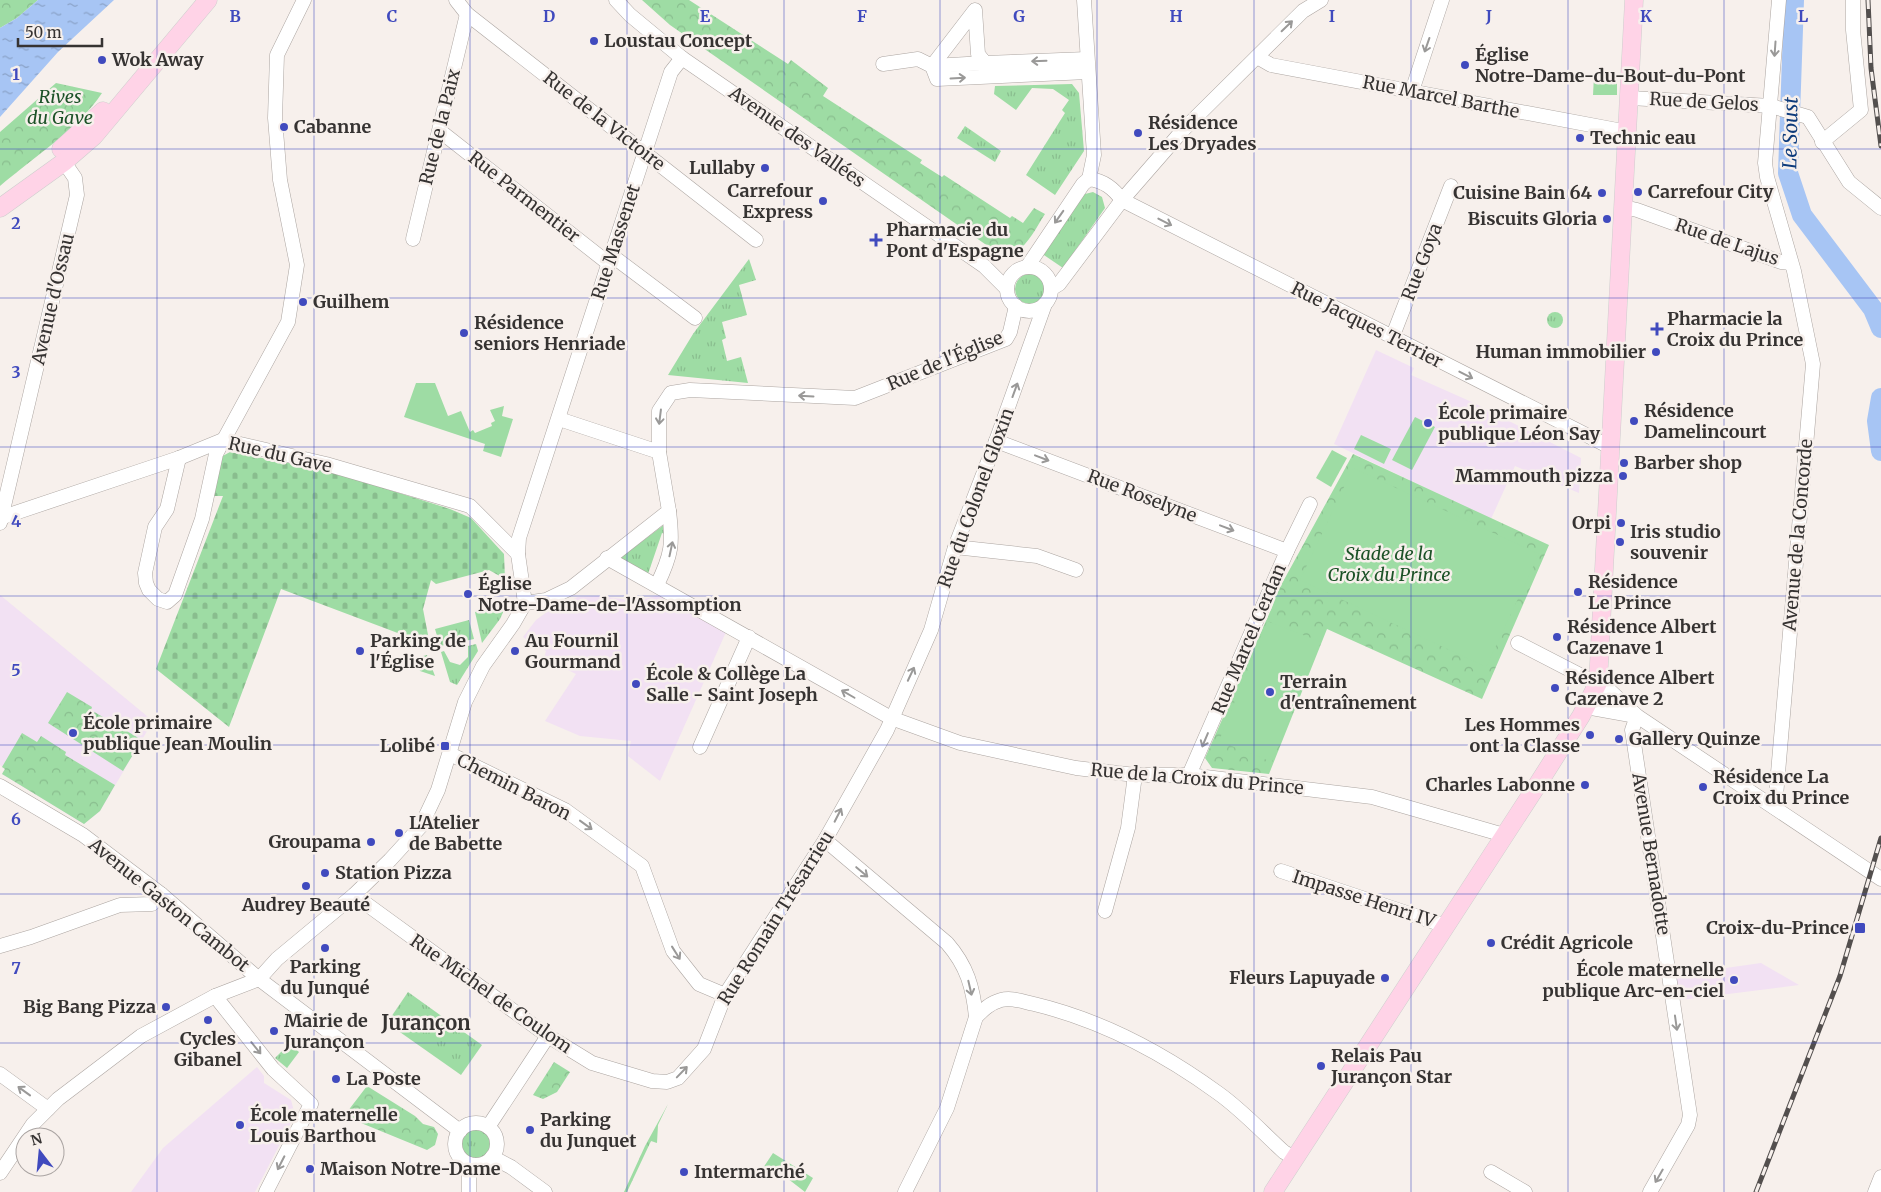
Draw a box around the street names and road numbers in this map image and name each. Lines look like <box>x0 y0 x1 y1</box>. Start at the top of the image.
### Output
street label: Rue de la Paix <box>414 66 465 187</box>
street label: Rue de la Victoire <box>539 66 670 175</box>
street label: Rue Marcel Barthe <box>1361 70 1521 123</box>
street label: Avenue des Vallées <box>724 80 870 192</box>
street label: Rue de Gelos <box>1649 87 1759 116</box>
street label: Rue Parmentier <box>464 146 585 247</box>
street label: Rue Massenet <box>586 181 645 303</box>
street label: Rue de Lajus <box>1672 213 1782 270</box>
street label: Rue Goya <box>1396 220 1447 304</box>
street label: Avenue d'Ossau <box>26 231 79 368</box>
street label: Rue Jacques Terrier <box>1287 276 1447 373</box>
street label: Rue de l'Église <box>883 326 1006 395</box>
street label: Rue du Colonel Gloxin <box>932 405 1019 591</box>
street label: Rue du Gave <box>226 431 334 478</box>
street label: Avenue de la Concorde <box>1778 438 1817 633</box>
street label: Rue Roselyne <box>1084 464 1200 527</box>
street label: Rue Marcel Cerdan <box>1206 560 1291 718</box>
street label: Chemin Baron <box>453 748 575 825</box>
street label: Rue de la Croix du Prince <box>1090 758 1305 799</box>
street label: Avenue Bernadotte <box>1627 770 1676 937</box>
street label: Rue Romain Trésarrieu <box>713 826 839 1009</box>
street label: Avenue Gaston Cambot <box>83 832 254 977</box>
street label: Impasse Henri IV <box>1290 865 1440 933</box>
street label: Rue Michel de Coulom <box>406 929 577 1058</box>

